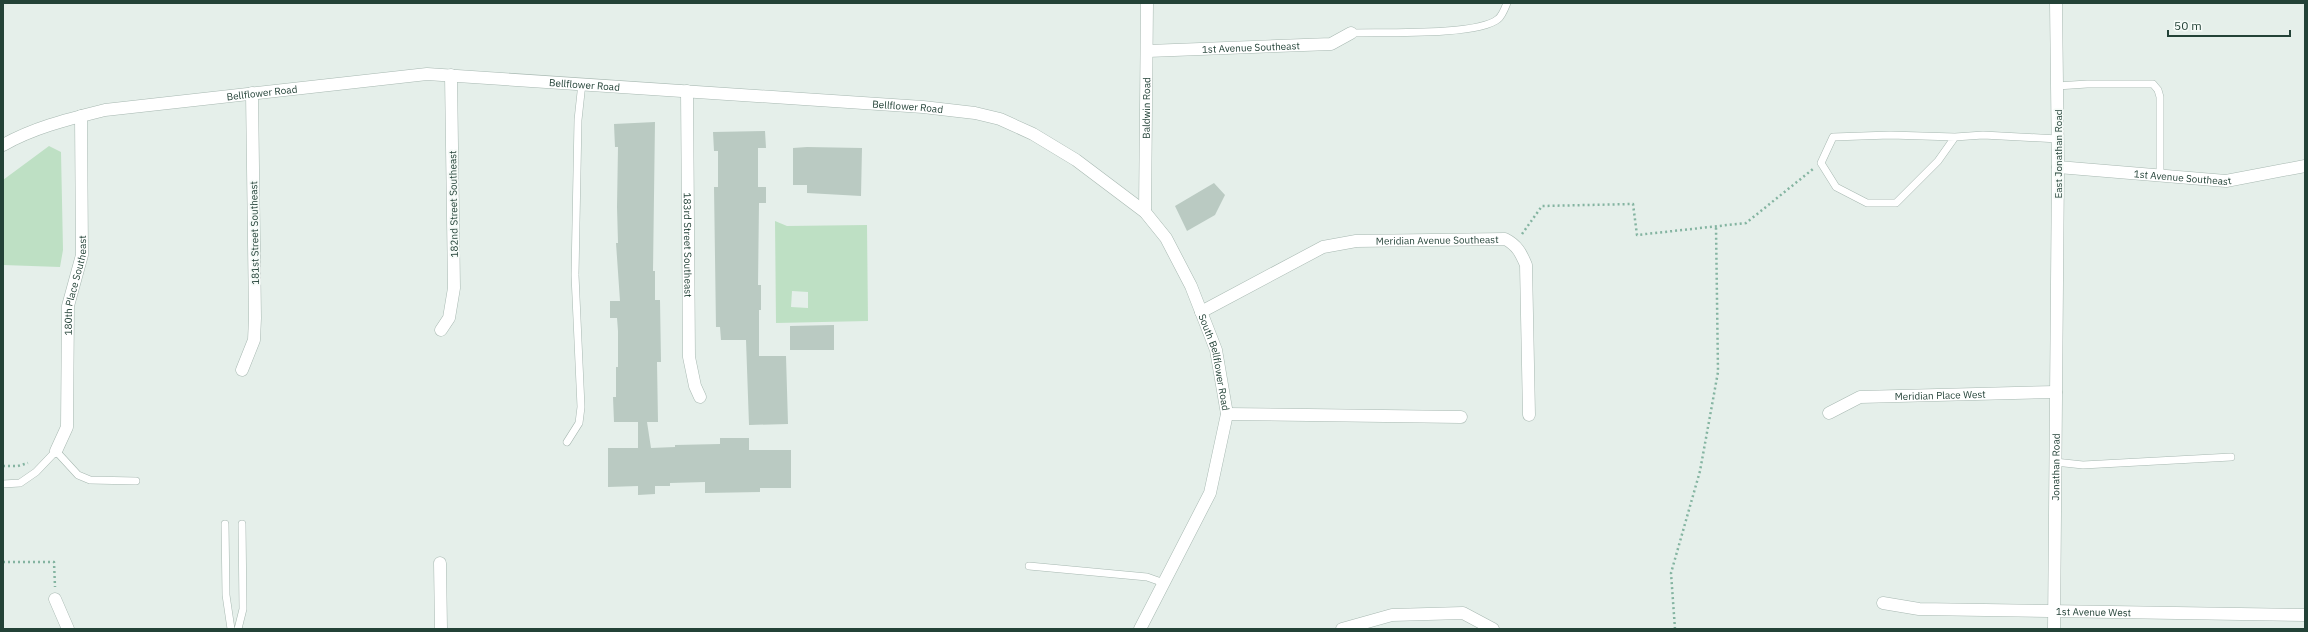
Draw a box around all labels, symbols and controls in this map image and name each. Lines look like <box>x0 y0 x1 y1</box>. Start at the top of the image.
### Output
scale bar <box>2168 12 2290 38</box>
text: 50 m <box>2174 18 2202 33</box>
street label: 1st Avenue Southeast <box>1202 39 1301 56</box>
street label: Bellflower Road <box>548 76 620 94</box>
street label: Baldwin Road <box>1140 77 1153 139</box>
street label: Bellflower Road <box>226 83 298 103</box>
street label: Bellflower Road <box>872 98 944 116</box>
street label: East Jonathan Road <box>2052 109 2065 199</box>
street label: 182nd Street Southeast <box>446 150 461 258</box>
street label: 1st Avenue Southeast <box>2133 167 2233 188</box>
street label: 181st Street Southeast <box>247 180 262 285</box>
street label: 183rd Street Southeast <box>681 192 695 298</box>
street label: Meridian Avenue Southeast <box>1376 233 1499 248</box>
street label: 180th Place Southeast <box>62 235 89 335</box>
street label: South Bellflower Road <box>1195 312 1232 412</box>
street label: Meridian Place West <box>1894 388 1986 403</box>
street label: Jonathan Road <box>2049 433 2063 501</box>
street label: 1st Avenue West <box>2056 605 2132 619</box>

